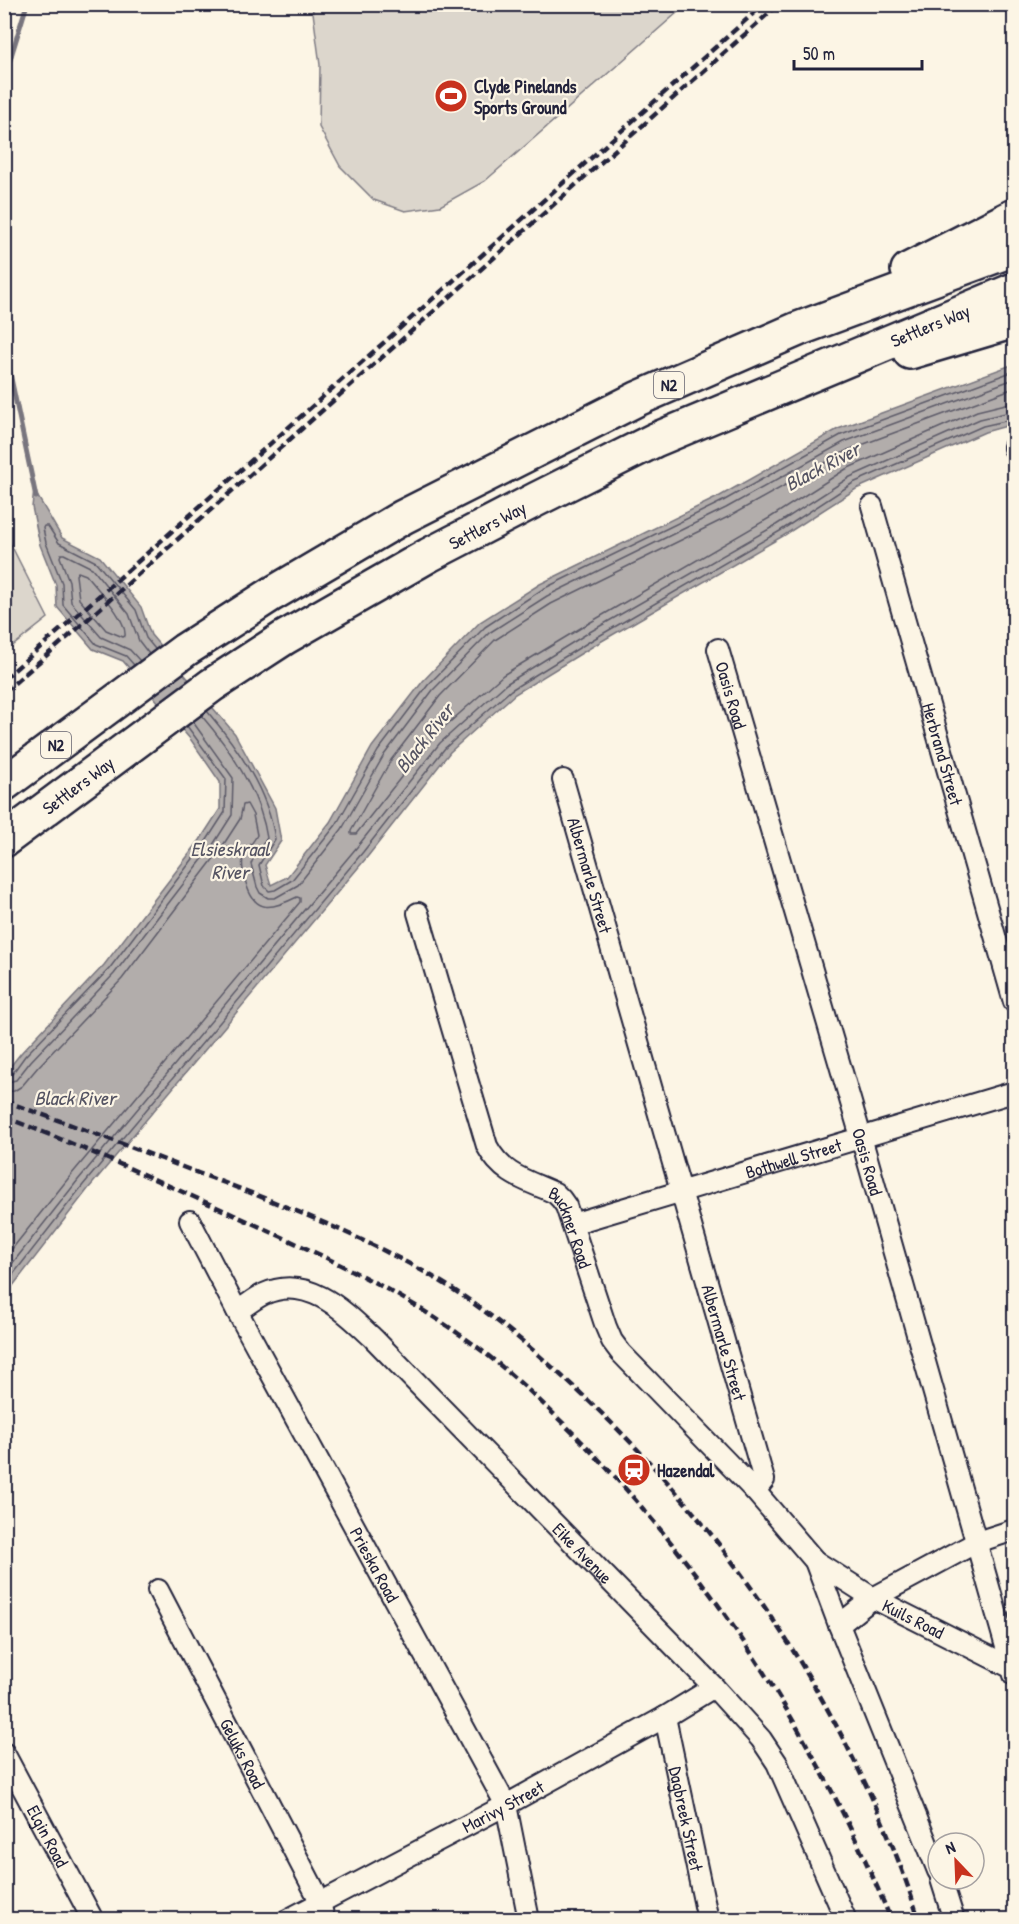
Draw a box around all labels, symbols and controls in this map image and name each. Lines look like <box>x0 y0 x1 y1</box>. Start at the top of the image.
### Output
scale bar <box>794 33 922 71</box>
text: 50 m <box>803 41 835 66</box>
place label: Clyde Pinelands Sports Ground <box>474 74 577 121</box>
sports icon: Clyde Pinelands Sports Ground <box>433 78 469 114</box>
street label: Settlers Way <box>887 297 974 353</box>
road number: N2 <box>654 372 684 398</box>
water label: Black River <box>780 434 866 497</box>
street label: Settlers Way <box>444 494 530 555</box>
street label: Oasis Road <box>710 659 753 732</box>
water label: Black River <box>388 696 461 778</box>
street label: Herbrand Street <box>917 700 970 809</box>
road number: N2 <box>41 732 71 758</box>
street label: Settlers Way <box>37 750 119 820</box>
street label: Albermarle Street <box>562 814 619 937</box>
water label: Elsieskraal River <box>191 835 271 885</box>
water label: Black River <box>34 1084 118 1111</box>
street label: Oasis Road <box>847 1125 889 1198</box>
street label: Bothwell Street <box>742 1131 845 1184</box>
street label: Buckner Road <box>545 1179 598 1271</box>
street label: Albermarle Street <box>696 1281 753 1404</box>
station icon: Hazendal <box>616 1452 652 1488</box>
place label: Hazendal <box>657 1458 716 1483</box>
street label: Eike Avenue <box>547 1517 619 1589</box>
street label: Prieska Road <box>344 1522 406 1606</box>
street label: Kuils Road <box>878 1592 949 1644</box>
street label: Geluks Road <box>214 1714 272 1793</box>
street label: Dagbreek Street <box>663 1764 710 1874</box>
street label: Marivy Street <box>458 1774 549 1838</box>
street label: Elgin Road <box>22 1801 75 1871</box>
north arrow <box>926 1831 986 1891</box>
text: N <box>942 1835 959 1859</box>

